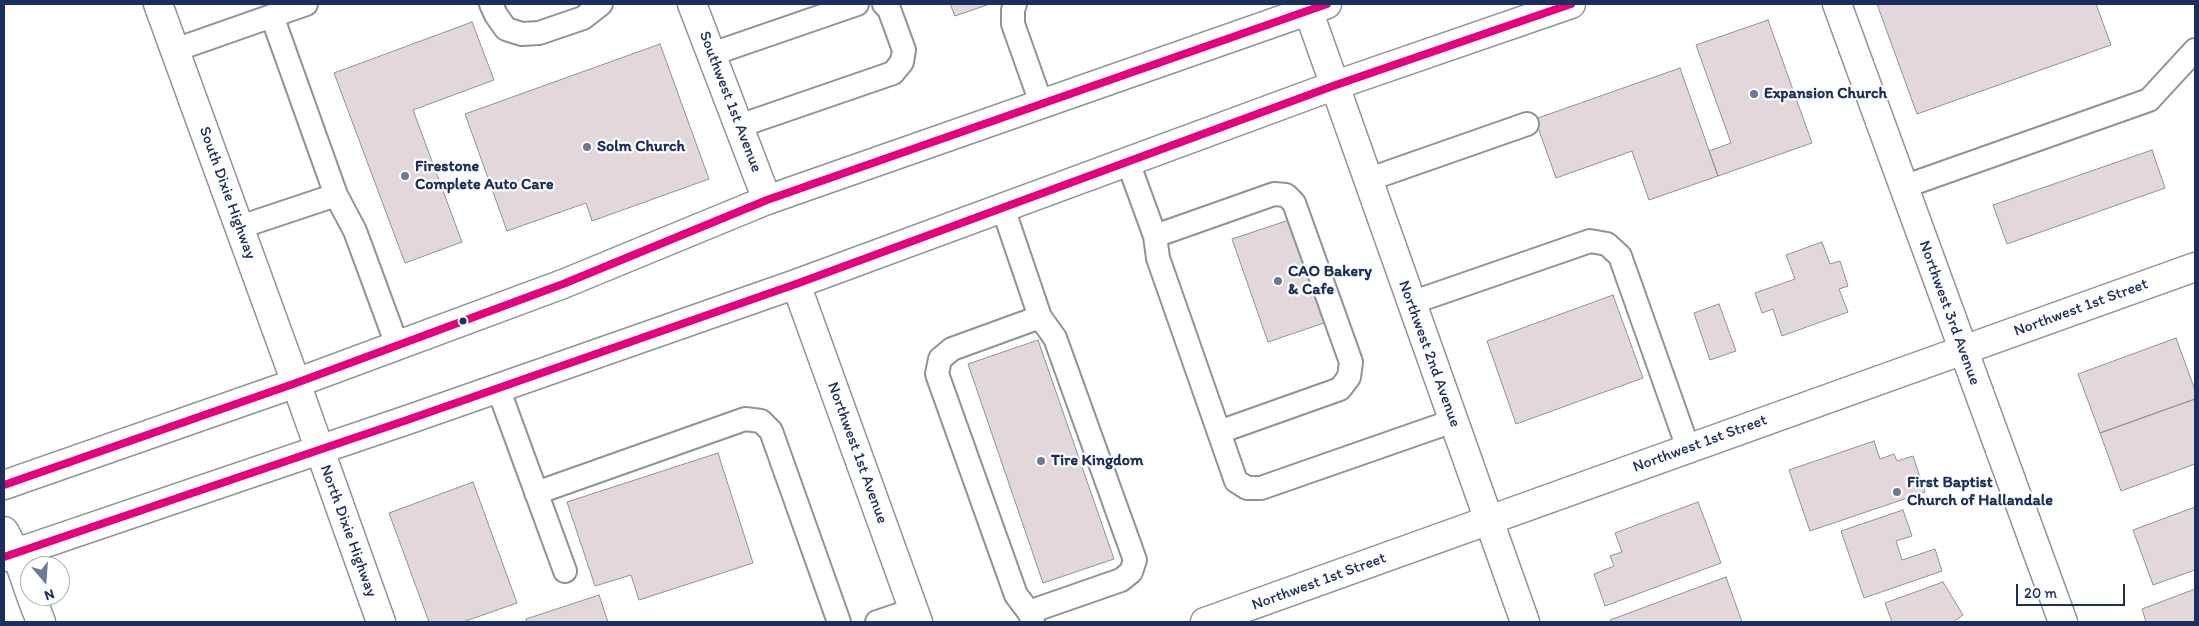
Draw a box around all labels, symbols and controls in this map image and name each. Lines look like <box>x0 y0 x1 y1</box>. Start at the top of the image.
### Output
street label: Southwest 1st Avenue <box>694 29 766 175</box>
place label: Expansion Church <box>1764 84 1887 104</box>
marker: Expansion Church <box>1748 88 1760 100</box>
street label: South Dixie Highway <box>194 124 260 262</box>
place label: Solm Church <box>597 137 685 157</box>
marker: Solm Church <box>581 141 593 153</box>
place label: Firestone Complete Auto Care <box>415 157 554 195</box>
marker: Firestone Complete Auto Care <box>399 170 411 182</box>
street label: Northwest 3rd Avenue <box>1914 238 1984 388</box>
place label: CAO Bakery & Cafe <box>1288 262 1372 300</box>
marker: CAO Bakery & Cafe <box>1272 275 1284 287</box>
street label: Northwest 1st Street <box>2011 275 2151 341</box>
street label: Northwest 2nd Avenue <box>1394 278 1464 430</box>
unlabelled marker <box>458 316 468 326</box>
street label: Northwest 1st Avenue <box>822 380 892 526</box>
street label: Northwest 1st Street <box>1630 411 1770 477</box>
place label: Tire Kingdom <box>1051 451 1143 471</box>
marker: Tire Kingdom <box>1035 455 1047 467</box>
street label: North Dixie Highway <box>315 462 381 600</box>
place label: First Baptist Church of Hallandale <box>1907 473 2053 511</box>
marker: First Baptist Church of Hallandale <box>1891 486 1903 498</box>
street label: Northwest 1st Street <box>1249 549 1389 615</box>
north arrow <box>20 556 70 606</box>
scale bar <box>2019 574 2128 606</box>
text: 20 m <box>2024 584 2057 602</box>
text: N <box>42 585 57 604</box>

